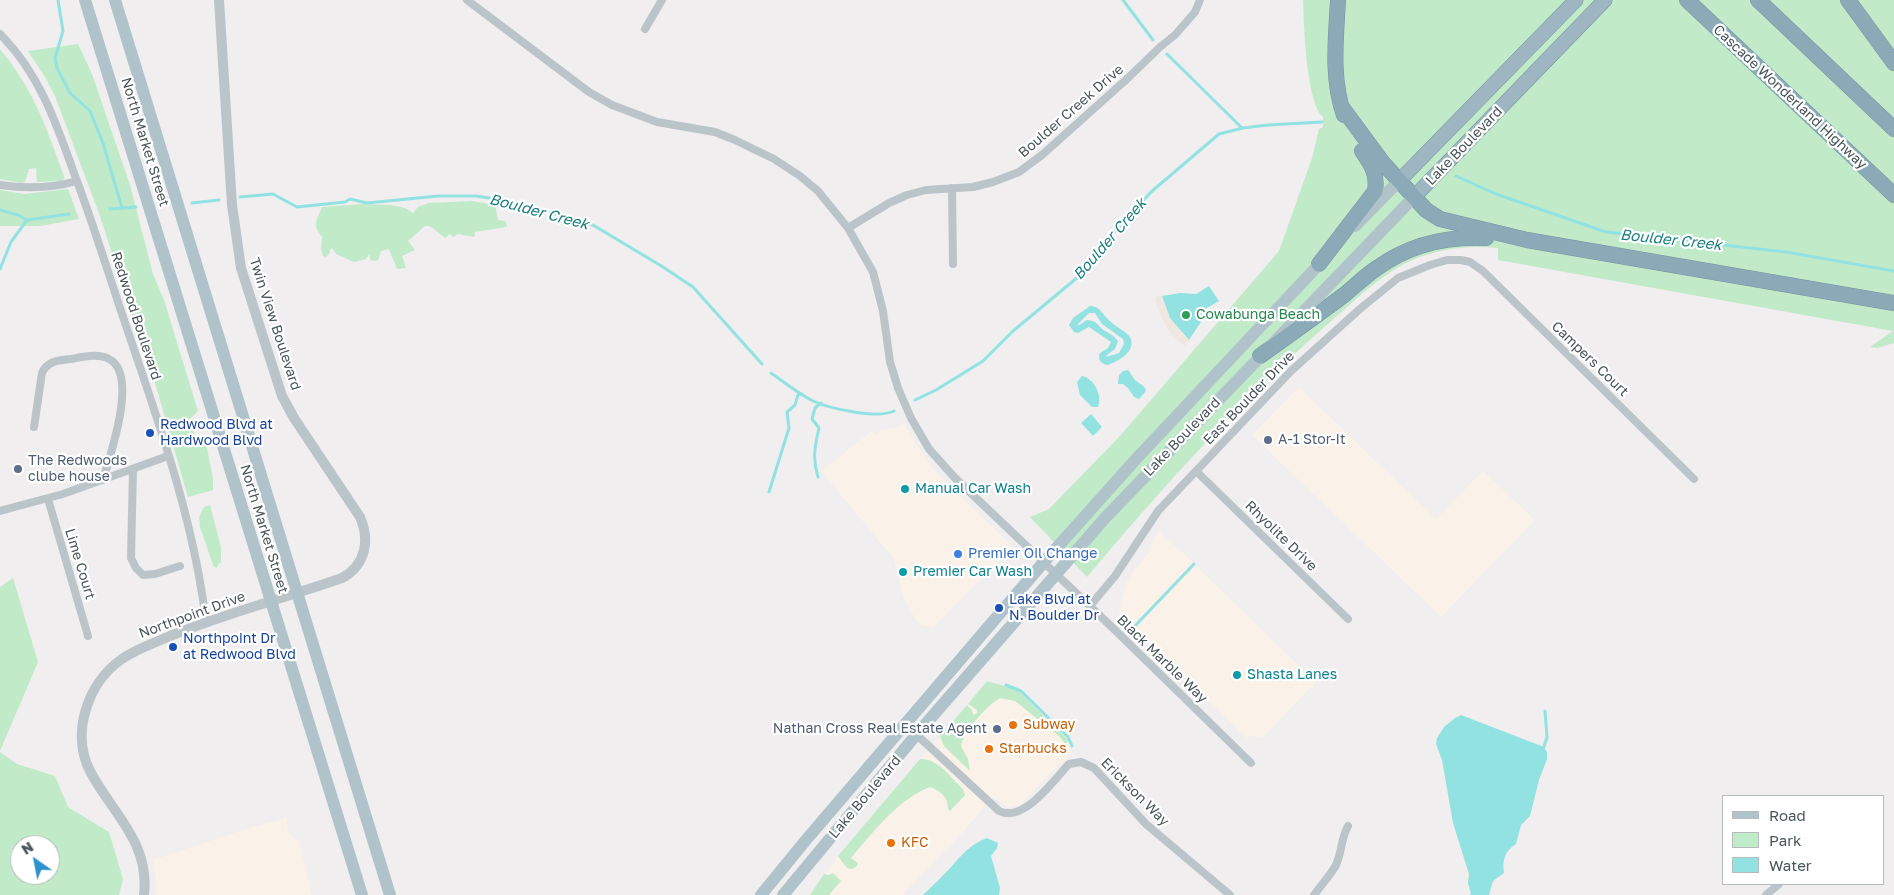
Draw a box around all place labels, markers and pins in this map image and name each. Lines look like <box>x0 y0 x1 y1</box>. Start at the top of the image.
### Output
place label: Cowabunga Beach <box>1196 307 1320 323</box>
marker: Cowabunga Beach <box>1180 309 1192 321</box>
place label: Redwood Blvd at Hardwood Blvd <box>160 417 273 450</box>
marker: Redwood Blvd at Hardwood Blvd <box>144 427 156 439</box>
place label: A-1 Stor-It <box>1278 432 1346 448</box>
marker: A-1 Stor-It <box>1262 434 1274 446</box>
place label: The Redwoods clube house <box>28 453 127 486</box>
marker: The Redwoods clube house <box>12 463 24 475</box>
place label: Manual Car Wash <box>915 481 1031 497</box>
marker: Manual Car Wash <box>899 483 911 495</box>
place label: Premier Oil Change <box>968 546 1097 562</box>
marker: Premier Oil Change <box>952 548 964 560</box>
place label: Premier Car Wash <box>913 564 1032 580</box>
marker: Premier Car Wash <box>897 566 909 578</box>
place label: Lake Blvd at N. Boulder Dr <box>1009 592 1099 624</box>
marker: Lake Blvd at N. Boulder Dr <box>993 602 1005 614</box>
place label: Northpoint Dr at Redwood Blvd <box>183 631 296 664</box>
marker: Northpoint Dr at Redwood Blvd <box>167 641 179 653</box>
place label: Shasta Lanes <box>1247 667 1337 683</box>
marker: Shasta Lanes <box>1231 669 1243 681</box>
place label: Subway <box>1023 717 1075 733</box>
marker: Subway <box>1007 719 1019 731</box>
place label: Nathan Cross Real Estate Agent <box>773 721 987 737</box>
marker: Nathan Cross Real Estate Agent <box>991 723 1003 735</box>
place label: Starbucks <box>999 741 1067 757</box>
marker: Starbucks <box>983 743 995 755</box>
place label: KFC <box>901 835 928 851</box>
marker: KFC <box>885 837 897 849</box>

